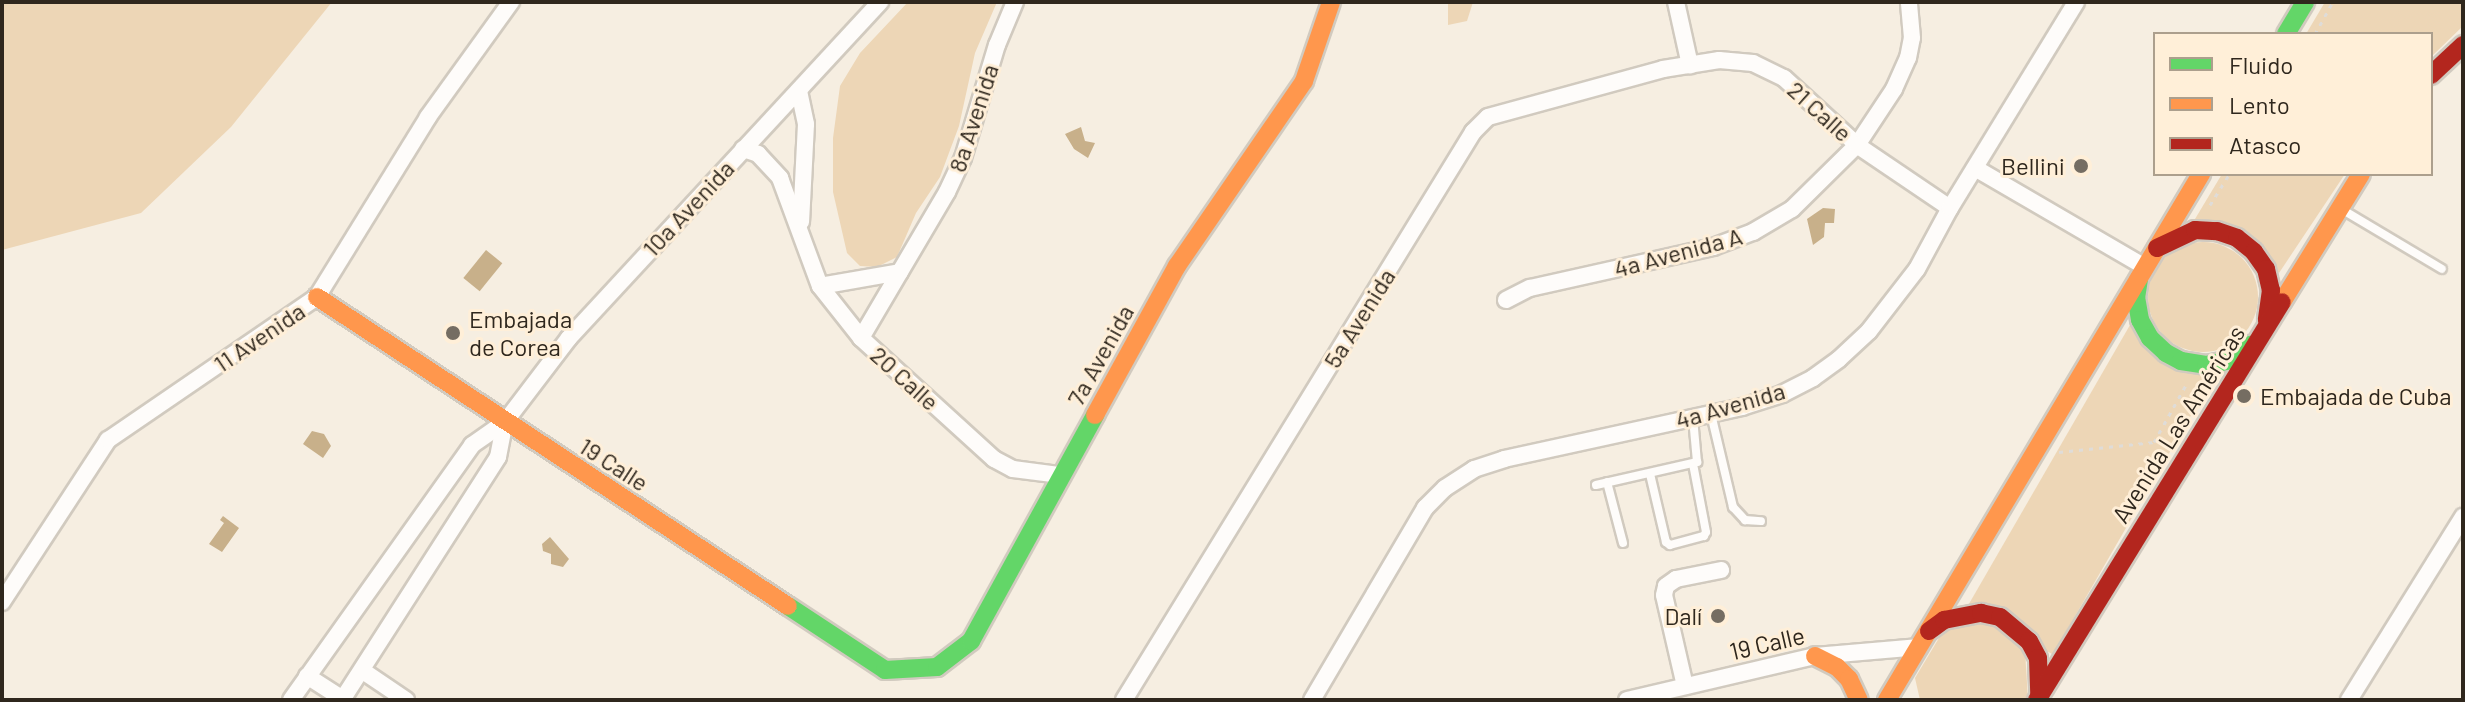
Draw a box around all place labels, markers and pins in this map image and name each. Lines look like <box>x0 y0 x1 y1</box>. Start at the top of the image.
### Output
place label: Bellini <box>2001 152 2065 180</box>
marker: Bellini <box>2072 157 2090 175</box>
place label: Embajada de Corea <box>469 305 572 361</box>
marker: Embajada de Corea <box>444 324 462 342</box>
place label: Embajada de Cuba <box>2260 382 2452 410</box>
marker: Embajada de Cuba <box>2235 387 2253 405</box>
place label: Dalí <box>1664 602 1702 630</box>
marker: Dalí <box>1709 607 1727 625</box>

